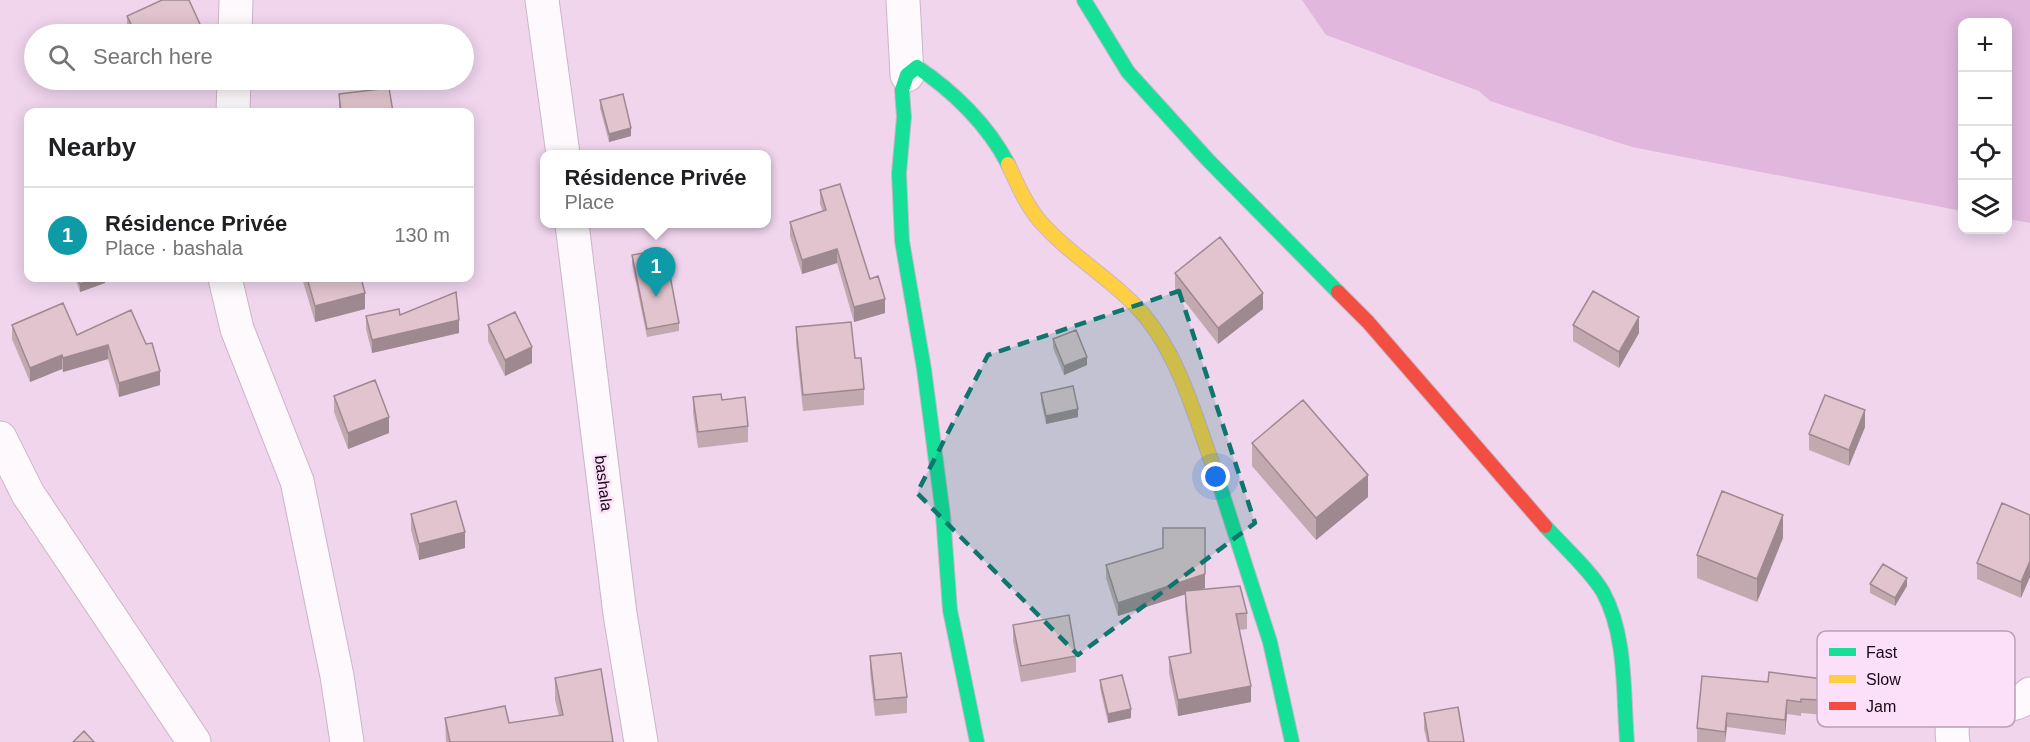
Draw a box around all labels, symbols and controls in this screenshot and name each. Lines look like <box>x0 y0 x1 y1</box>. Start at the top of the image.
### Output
map controls <box>1958 18 2012 234</box>
button: + <box>1958 18 2012 72</box>
search box <box>24 24 474 90</box>
icon: search <box>45 41 78 74</box>
text: Search here <box>93 44 213 69</box>
button: − <box>1958 72 2012 126</box>
button: locate <box>1958 126 2012 180</box>
text: Nearby <box>48 132 136 162</box>
popup <box>540 150 771 228</box>
text: Résidence Privée <box>564 165 747 190</box>
button: layers <box>1958 180 2012 234</box>
text: Place <box>564 191 614 213</box>
text: Résidence Privée <box>105 211 287 236</box>
text: 1 <box>62 224 73 246</box>
text: 130 m <box>394 224 450 246</box>
text: Place · bashala <box>105 237 243 259</box>
pin: 1 <box>636 248 676 297</box>
street label: bashala <box>592 454 615 512</box>
your location <box>1201 462 1230 491</box>
legend <box>1817 631 2015 727</box>
text: Fast <box>1866 644 1898 661</box>
text: Slow <box>1866 671 1901 688</box>
text: Jam <box>1866 698 1896 715</box>

